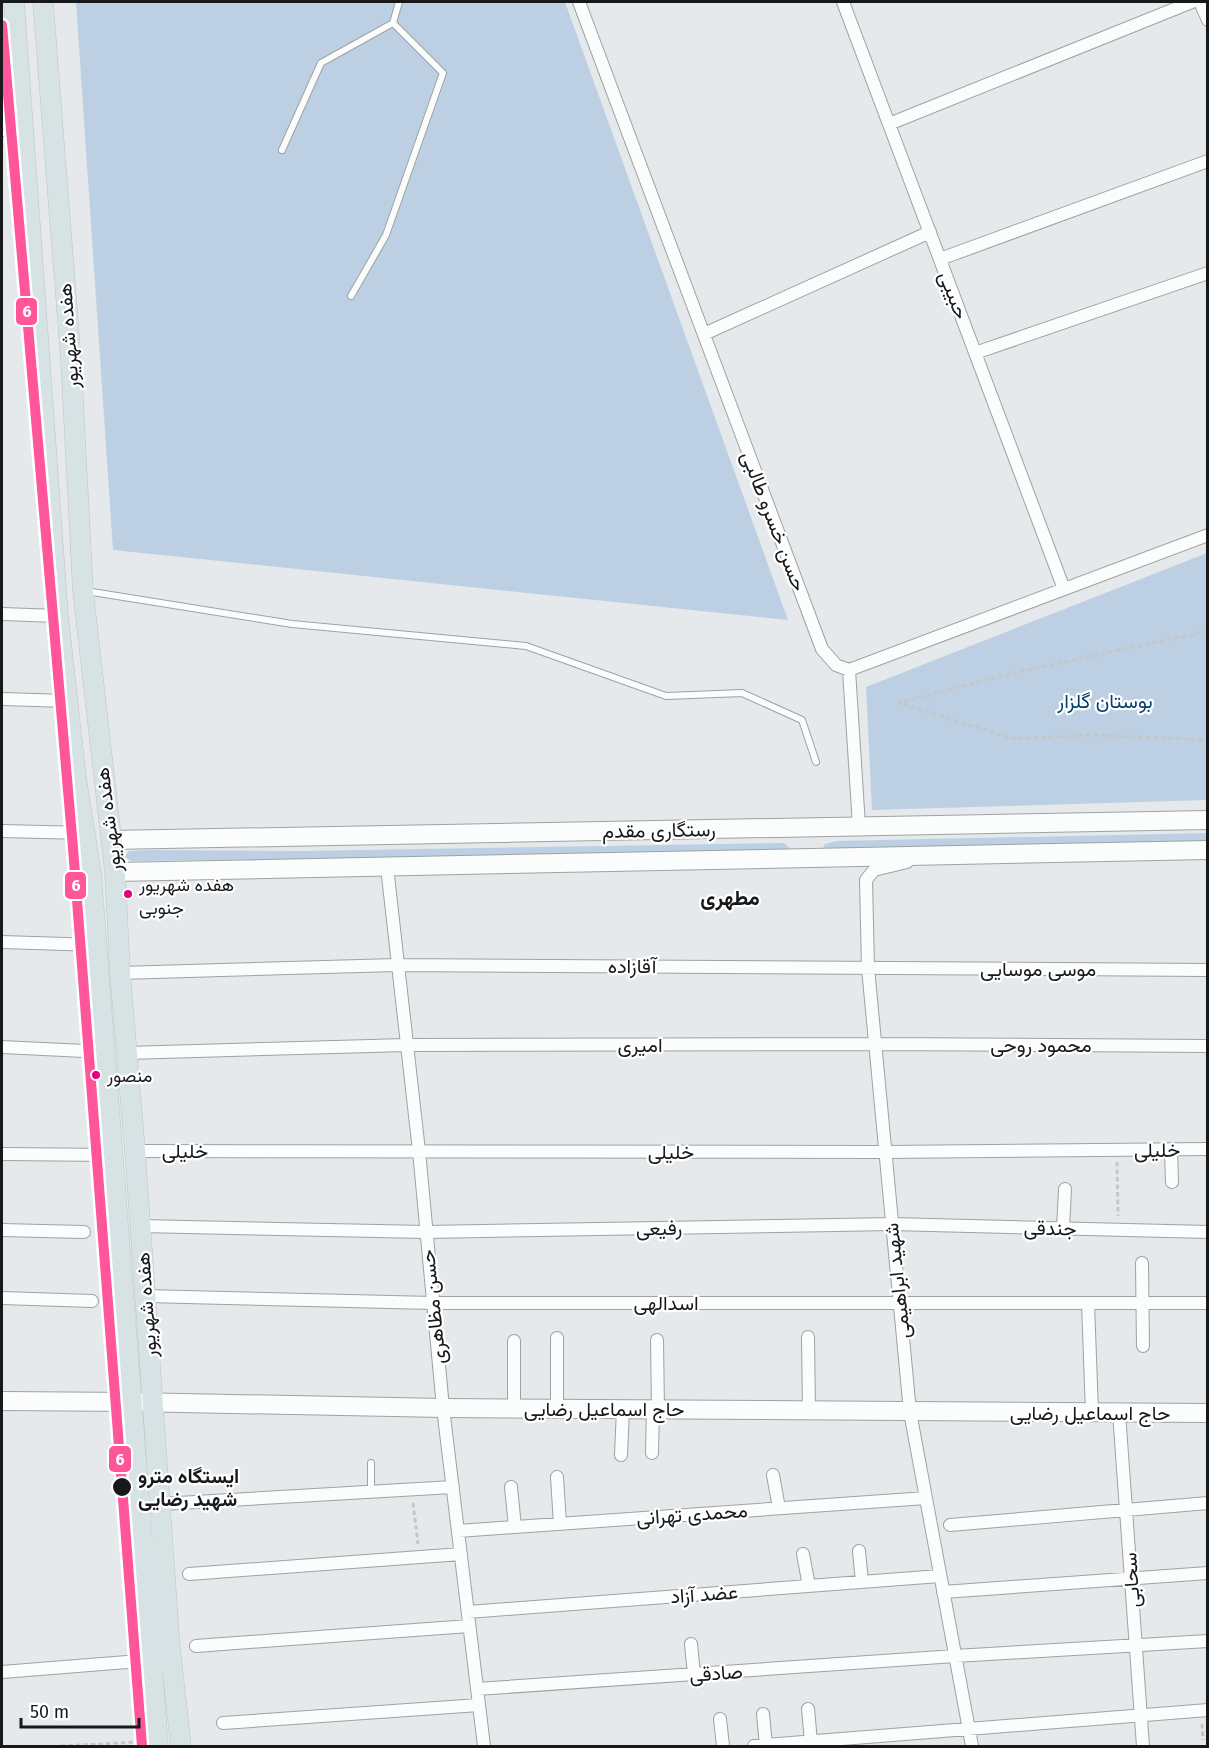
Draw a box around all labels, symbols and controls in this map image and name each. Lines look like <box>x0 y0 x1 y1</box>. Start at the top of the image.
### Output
street label: حبیبی <box>934 268 974 322</box>
street label: هفده شهریور <box>52 282 85 391</box>
line badge: 6 <box>15 297 38 326</box>
text: 6 <box>22 302 32 321</box>
street label: حسن خسرو طالبی <box>735 448 812 595</box>
park label: بوستان گلزار <box>1056 689 1153 714</box>
street label: هفده شهریور <box>90 766 127 875</box>
street label: رستگاری مقدم <box>602 817 716 844</box>
line badge: 6 <box>64 871 87 900</box>
place label: هفده شهریور جنوبی <box>138 874 234 919</box>
text: 6 <box>71 876 81 895</box>
district label: مطهری <box>700 885 760 911</box>
marker: هفده شهریور جنوبی <box>122 888 134 900</box>
street label: آقازاده <box>608 954 658 979</box>
street label: موسی موسایی <box>980 957 1096 982</box>
street label: امیری <box>617 1033 663 1058</box>
street label: محمود روحی <box>990 1033 1092 1058</box>
place label: منصور <box>106 1065 152 1087</box>
marker: منصور <box>90 1069 102 1081</box>
street label: خلیلی <box>1134 1138 1180 1162</box>
street label: خلیلی <box>162 1139 208 1163</box>
street label: خلیلی <box>648 1140 694 1164</box>
street label: رفیعی <box>636 1216 682 1241</box>
street label: جندقی <box>1023 1216 1077 1240</box>
street label: شهید ابراهیمی <box>879 1222 916 1340</box>
street label: حسن مظاهری <box>415 1248 452 1366</box>
street label: هفده شهریور <box>130 1251 163 1360</box>
street label: اسدالهی <box>633 1291 699 1316</box>
street label: حاج اسماعیل رضایی <box>524 1397 684 1423</box>
street label: حاج اسماعیل رضایی <box>1010 1401 1170 1427</box>
line badge: 6 <box>108 1445 132 1473</box>
text: 6 <box>115 1450 125 1469</box>
place label: ایستگاه مترو شهید رضایی <box>138 1464 239 1512</box>
marker: ایستگاه مترو شهید رضایی <box>111 1476 133 1498</box>
street label: محمدی تهرانی <box>636 1498 749 1531</box>
street label: سحابی <box>1117 1552 1145 1608</box>
street label: عضد آزاد <box>669 1580 739 1609</box>
street label: صادقی <box>688 1659 744 1687</box>
scale bar <box>21 1691 140 1729</box>
text: 50 m <box>30 1701 69 1723</box>

